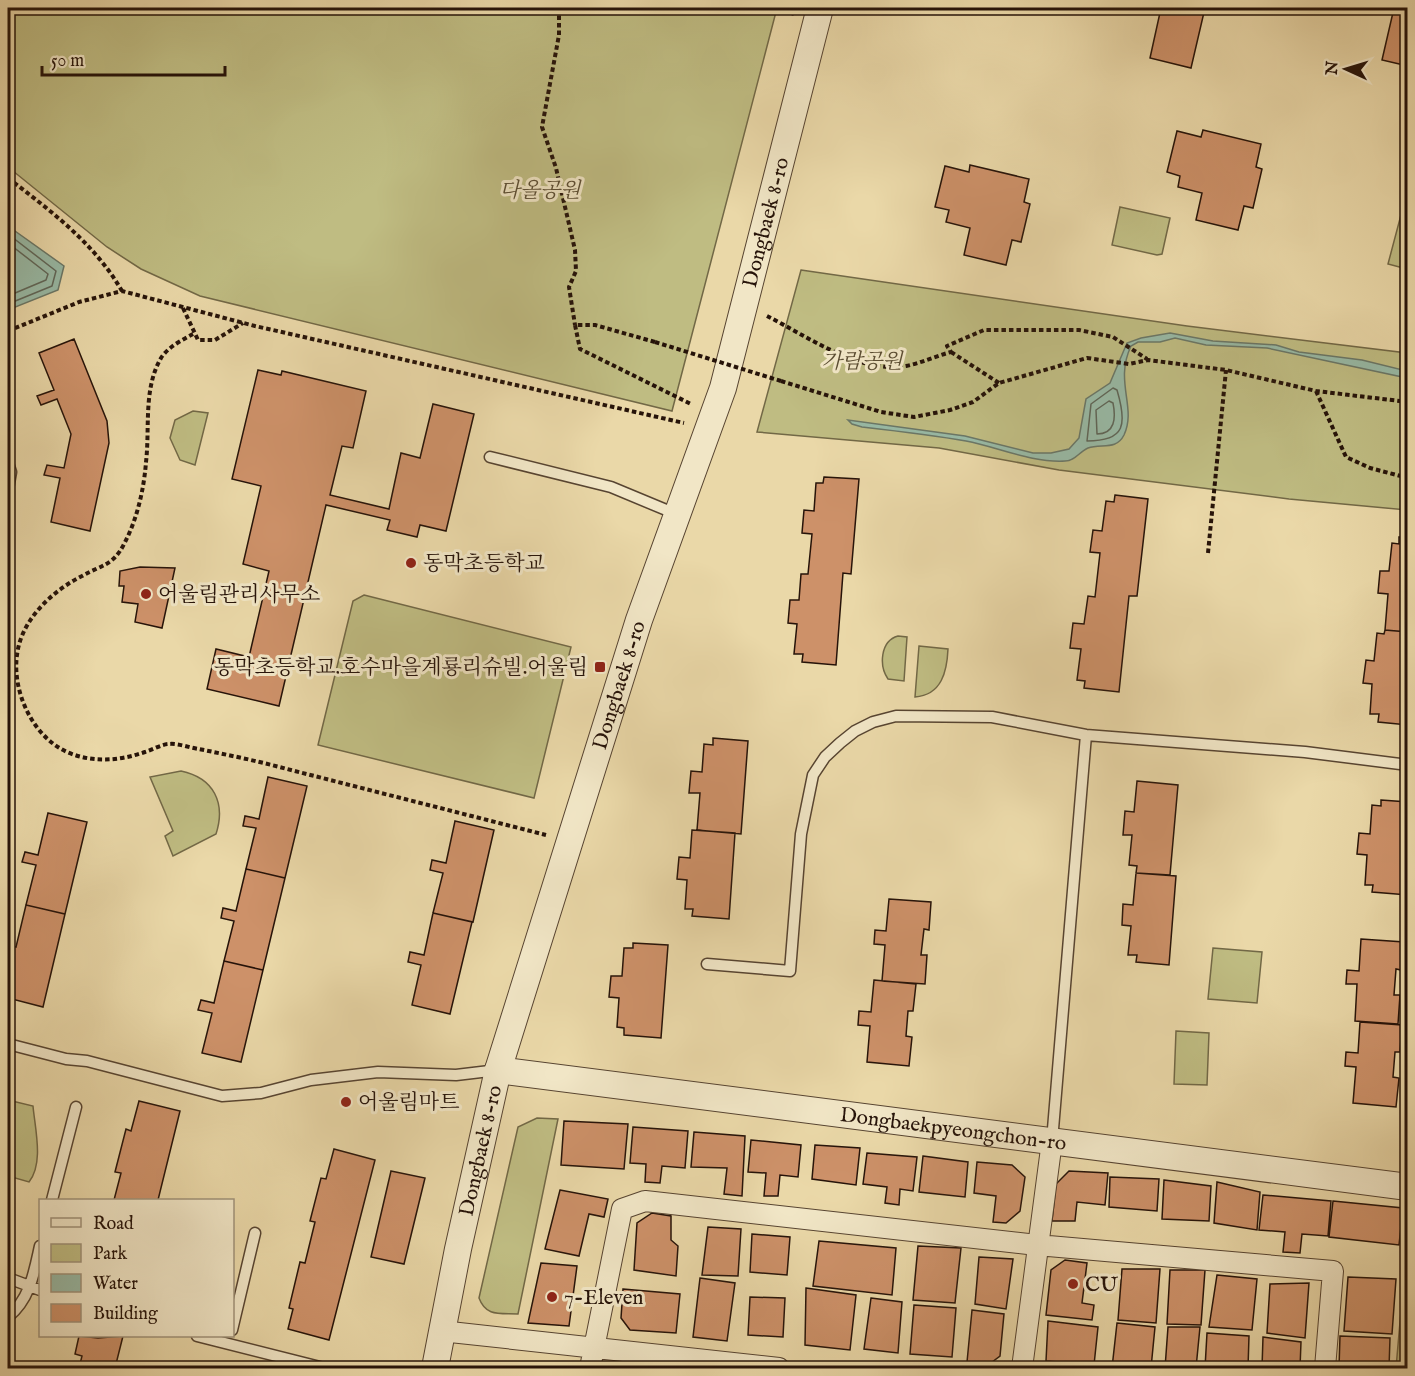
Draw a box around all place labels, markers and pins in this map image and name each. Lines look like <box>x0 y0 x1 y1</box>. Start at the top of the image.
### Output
place label: 동막초등학교 <box>423 551 545 578</box>
marker: 동막초등학교 <box>404 556 418 570</box>
place label: 어울림관리사무소 <box>158 582 320 609</box>
marker: 어울림관리사무소 <box>139 587 153 601</box>
place label: 동막초등학교.호수마을계룡리슈빌.어울림 <box>214 655 588 682</box>
marker: 동막초등학교.호수마을계룡리슈빌.어울림 <box>593 660 607 674</box>
place label: 어울림마트 <box>358 1090 459 1117</box>
marker: 어울림마트 <box>339 1095 353 1109</box>
place label: CU <box>1085 1272 1118 1299</box>
marker: CU <box>1066 1277 1080 1291</box>
place label: 7-Eleven <box>564 1285 643 1312</box>
marker: 7-Eleven <box>545 1290 559 1304</box>

